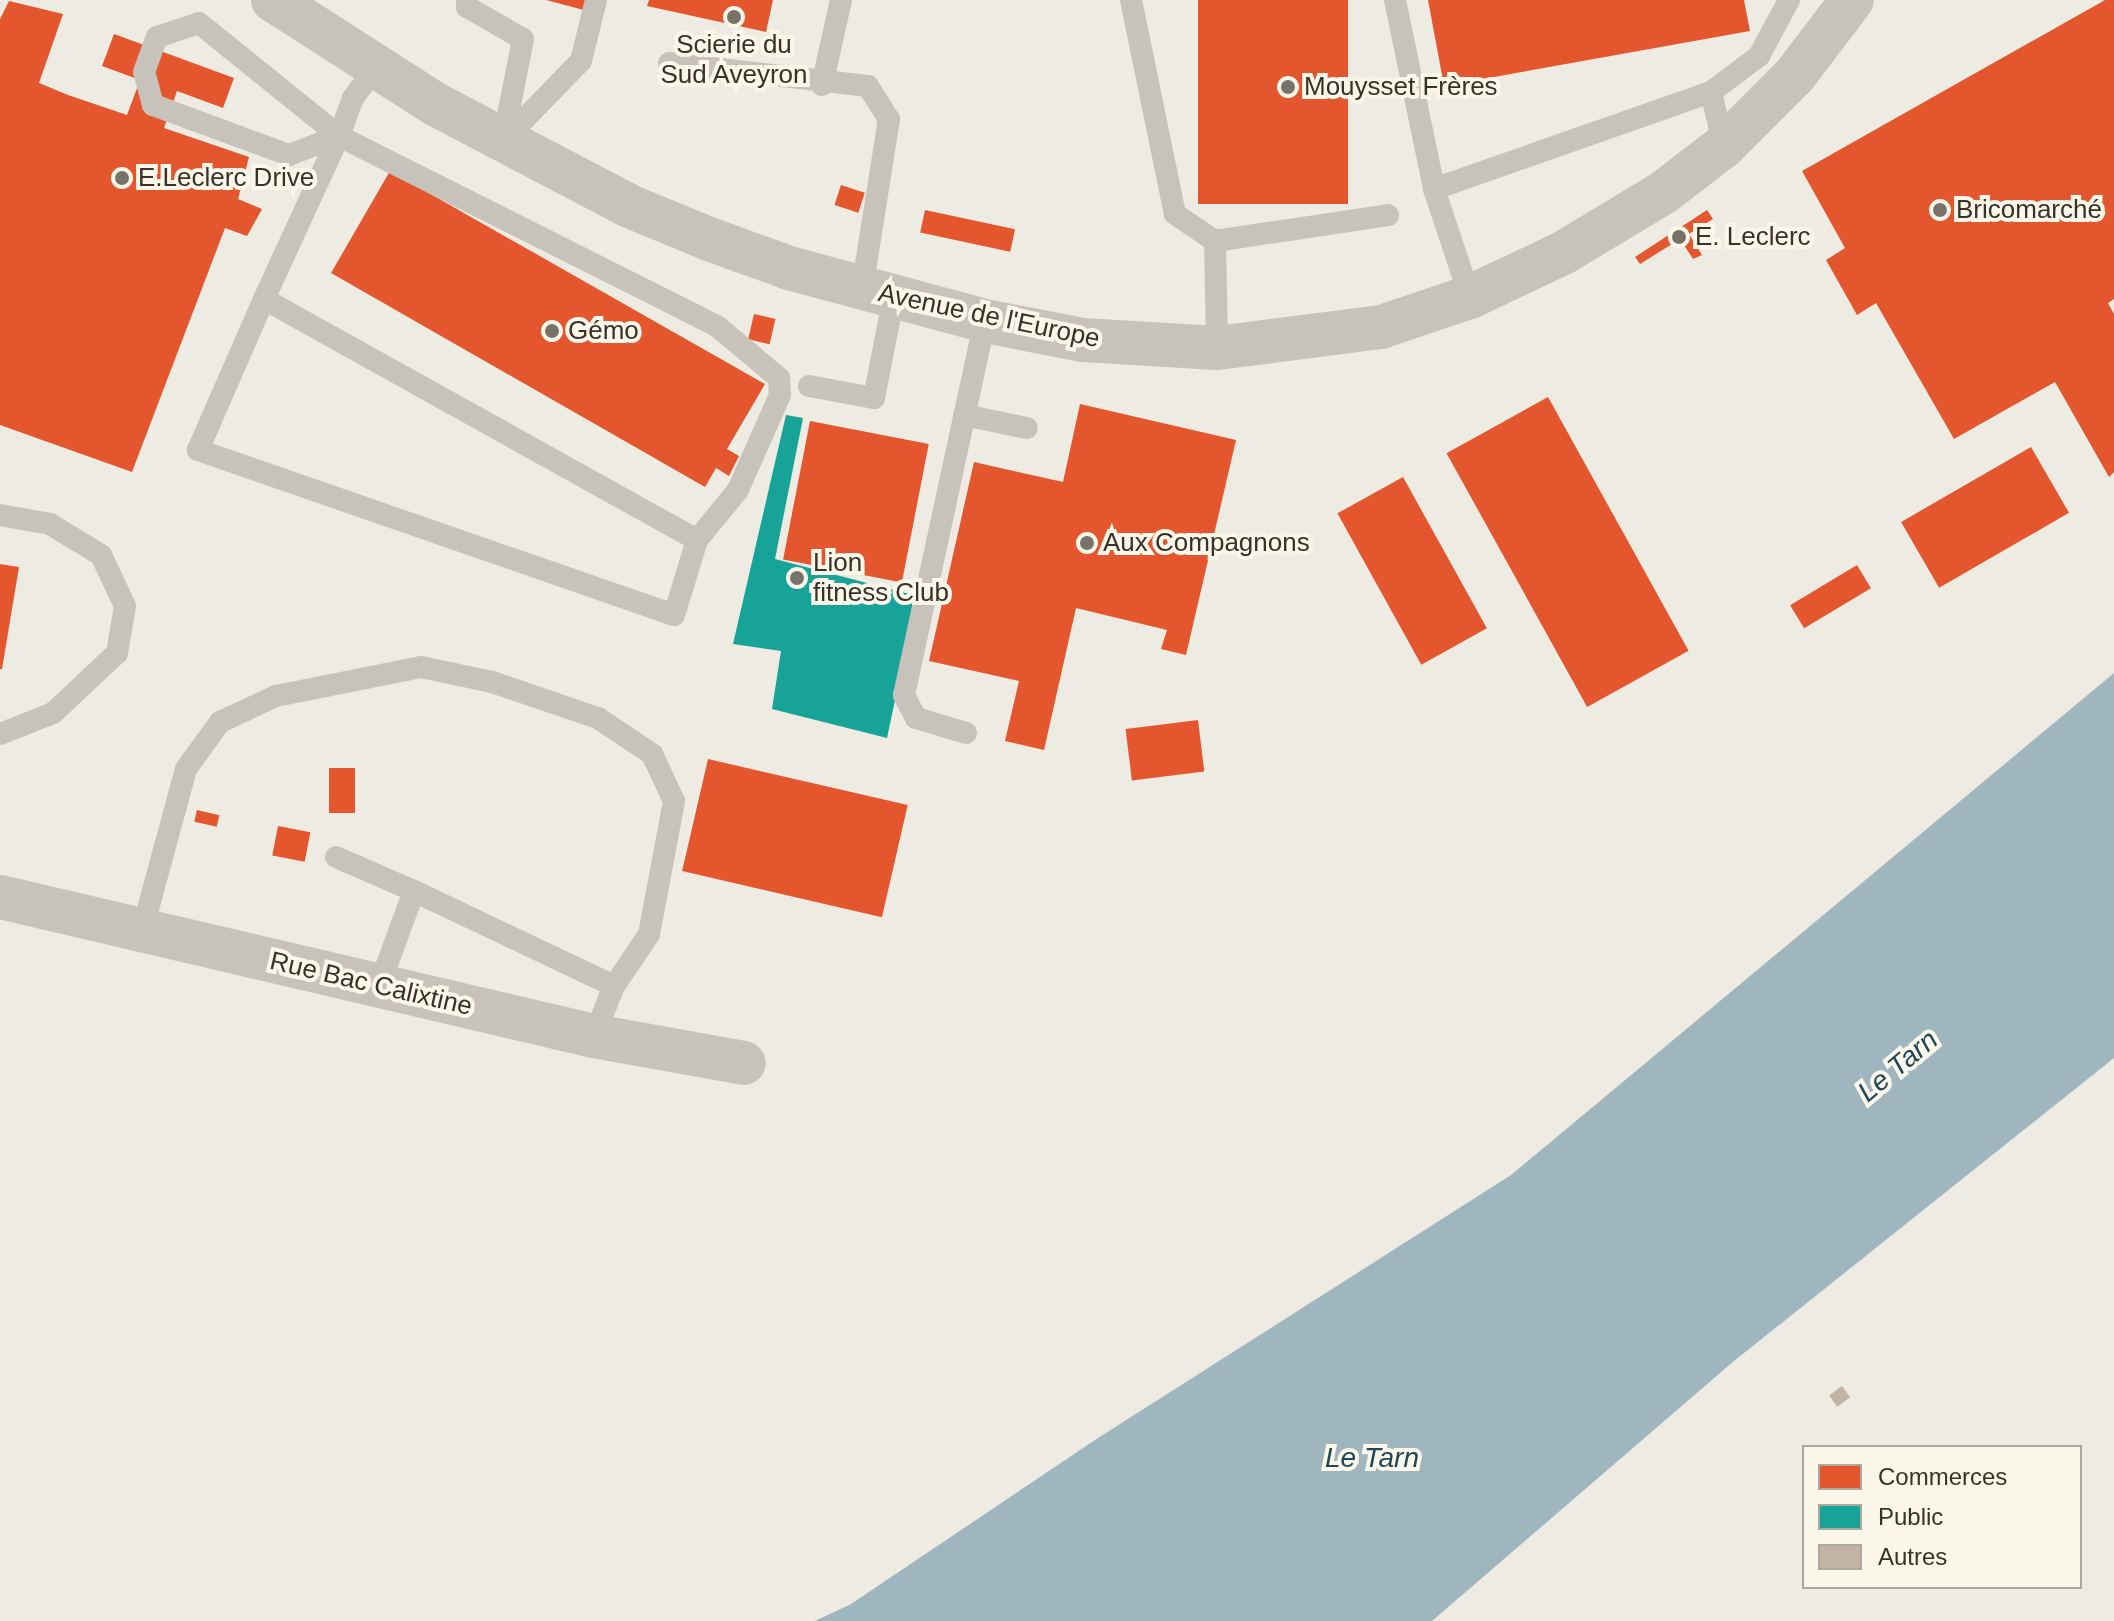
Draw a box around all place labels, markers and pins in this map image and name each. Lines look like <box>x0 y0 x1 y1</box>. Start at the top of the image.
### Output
marker: Scierie du Sud Aveyron <box>725 8 743 26</box>
place label: Scierie du Sud Aveyron <box>660 29 808 90</box>
place label: Mouysset Frères <box>1304 71 1498 103</box>
marker: Mouysset Frères <box>1279 78 1297 96</box>
place label: E.Leclerc Drive <box>138 162 314 194</box>
marker: E.Leclerc Drive <box>113 169 131 187</box>
place label: Bricomarché <box>1956 194 2102 226</box>
marker: Bricomarché <box>1931 201 1949 219</box>
place label: E. Leclerc <box>1695 221 1811 253</box>
marker: E. Leclerc <box>1670 228 1688 246</box>
place label: Gémo <box>568 315 639 347</box>
marker: Gémo <box>543 322 561 340</box>
place label: Aux Compagnons <box>1103 527 1310 559</box>
marker: Aux Compagnons <box>1078 534 1096 552</box>
place label: Lion fitness Club <box>813 547 949 608</box>
marker: Lion fitness Club <box>788 569 806 587</box>

